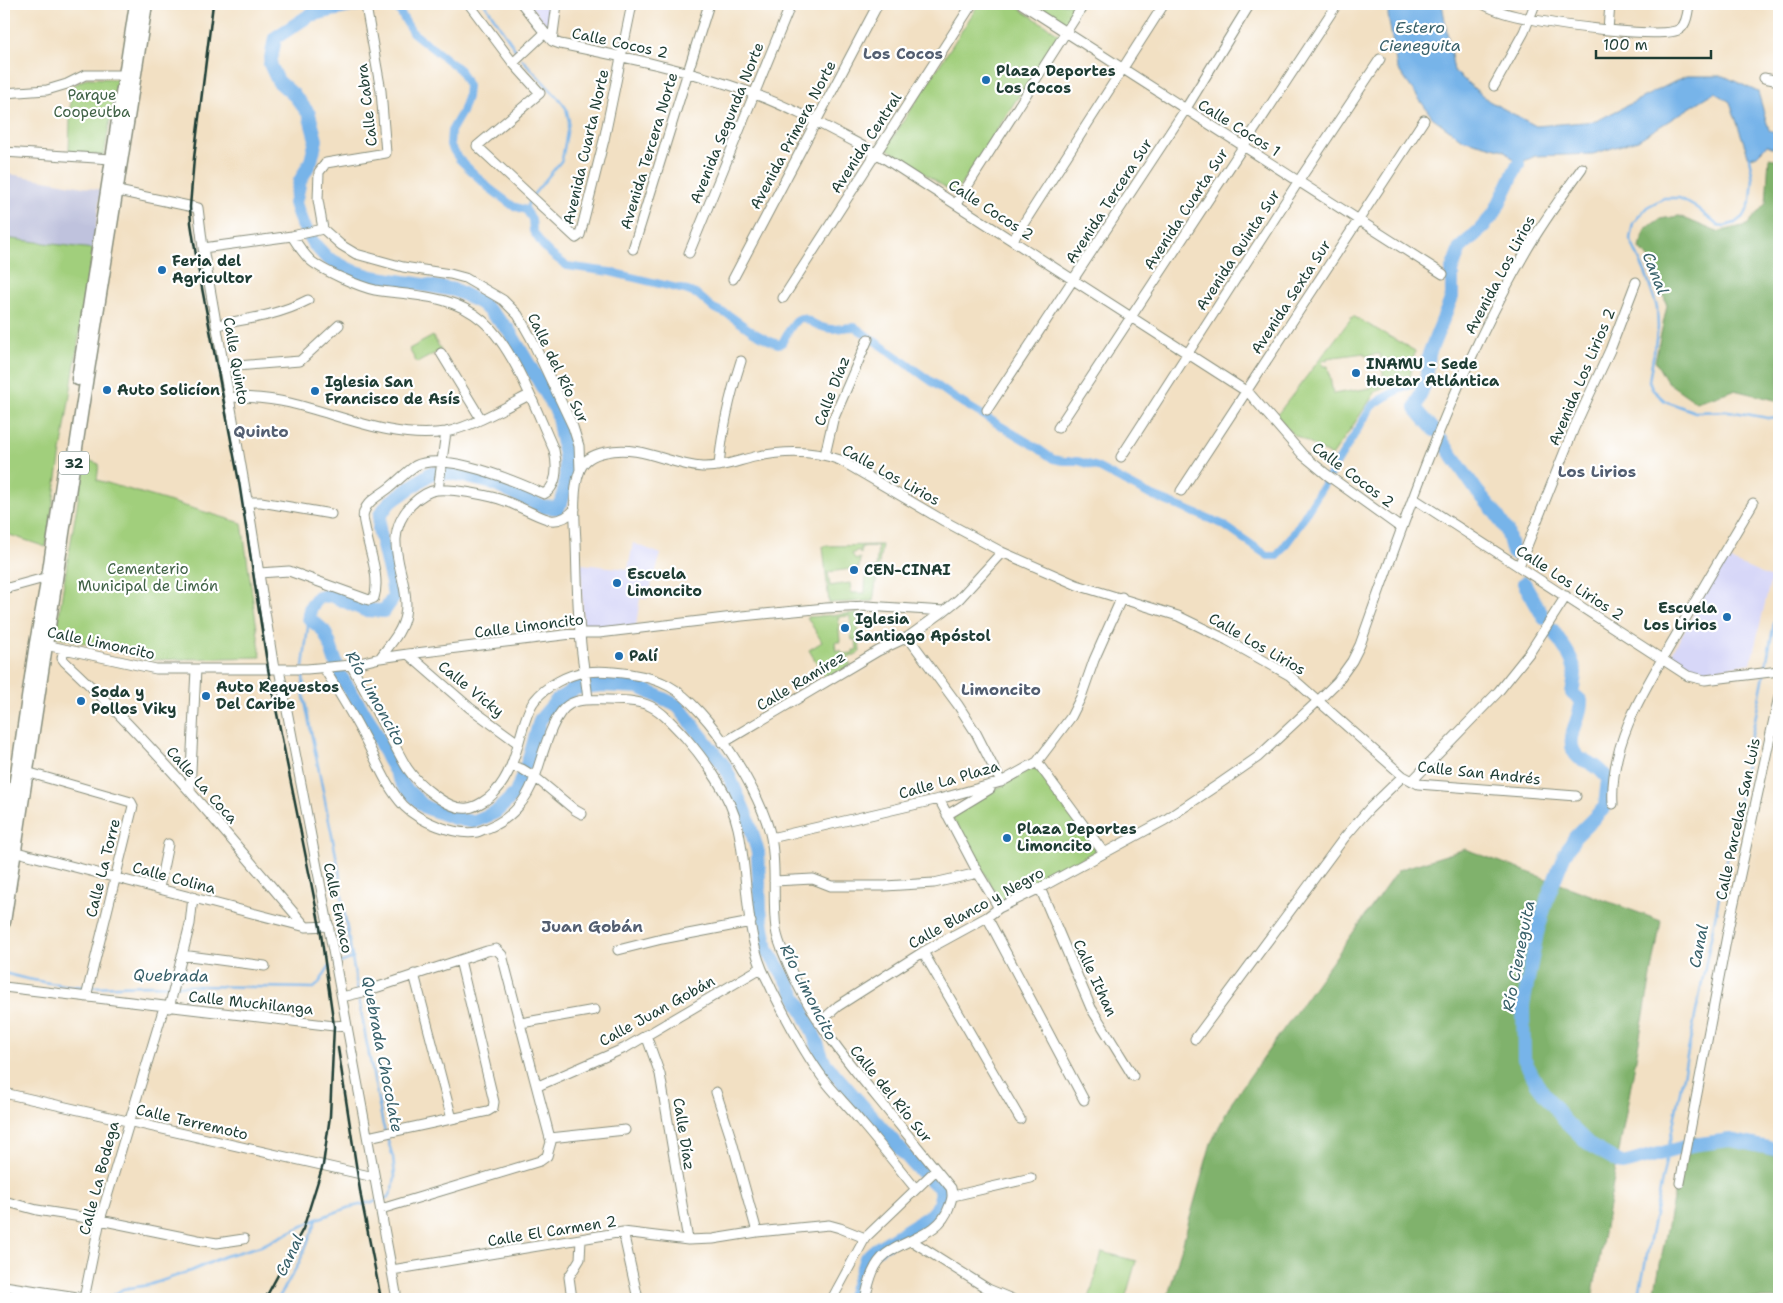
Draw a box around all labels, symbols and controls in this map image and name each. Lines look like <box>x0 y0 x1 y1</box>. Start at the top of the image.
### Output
water label: Estero Cieneguita <box>1379 17 1461 56</box>
street label: Calle Cocos 2 <box>570 23 670 63</box>
scale bar <box>1596 28 1710 60</box>
text: 100 m <box>1603 35 1648 55</box>
street label: Avenida Segunda Norte <box>685 39 769 207</box>
district label: Los Cocos <box>863 43 943 64</box>
street label: Avenida Primera Norte <box>745 57 841 213</box>
place label: Plaza Deportes Los Cocos <box>996 61 1116 98</box>
street label: Calle Cabra <box>352 62 382 148</box>
street label: Avenida Cuarta Norte <box>558 67 614 227</box>
street label: Avenida Tercera Norte <box>616 70 682 232</box>
marker: Plaza Deportes Los Cocos <box>980 74 992 86</box>
park label: Parque Coopeutba <box>54 85 131 122</box>
street label: Avenida Central <box>826 88 906 197</box>
street label: Calle Cocos 1 <box>1194 95 1284 161</box>
street label: Avenida Tercera Sur <box>1061 135 1157 267</box>
street label: Avenida Cuarta Sur <box>1139 144 1233 274</box>
street label: Calle Cocos 2 <box>945 175 1037 245</box>
street label: Avenida Quinta Sur <box>1191 186 1285 314</box>
street label: Avenida Los Lirios <box>1460 212 1540 338</box>
street label: Avenida Sexta Sur <box>1246 236 1336 358</box>
water label: Canal <box>1638 249 1674 298</box>
place label: Feria del Agricultor <box>172 251 253 288</box>
marker: Feria del Agricultor <box>156 264 168 276</box>
street label: Avenida Los Lirios 2 <box>1544 305 1620 449</box>
street label: Calle del Río Sur <box>523 310 593 426</box>
street label: Calle Quinto <box>218 316 254 406</box>
street label: Calle Díaz <box>810 353 854 429</box>
place label: INAMU - Sede Huetar Atlántica <box>1366 354 1500 391</box>
marker: INAMU - Sede Huetar Atlántica <box>1350 367 1362 379</box>
place label: Iglesia San Francisco de Asís <box>325 372 460 409</box>
place label: Auto Solicíon <box>117 380 220 400</box>
marker: Auto Solicíon <box>101 384 113 396</box>
marker: Iglesia San Francisco de Asís <box>309 385 321 397</box>
district label: Quinto <box>233 421 289 442</box>
street label: Calle Cocos 2 <box>1308 438 1398 512</box>
street label: Calle Los Lirios <box>839 440 943 510</box>
road number: 32 <box>59 452 89 474</box>
district label: Los Lirios <box>1558 461 1636 482</box>
street label: Calle Los Lirios 2 <box>1512 541 1628 625</box>
park label: Cementerio Municipal de Limón <box>78 559 218 596</box>
place label: CEN-CINAI <box>864 560 951 580</box>
place label: Escuela Limoncito <box>627 564 702 601</box>
marker: CEN-CINAI <box>848 564 860 576</box>
marker: Escuela Limoncito <box>611 577 623 589</box>
place label: Escuela Los Lirios <box>1644 598 1718 635</box>
street label: Calle Los Lirios <box>1205 608 1309 680</box>
street label: Calle Limoncito <box>473 609 585 643</box>
place label: Iglesia Santiago Apóstol <box>855 609 991 646</box>
marker: Escuela Los Lirios <box>1721 611 1733 623</box>
street label: Calle Limoncito <box>45 622 157 664</box>
marker: Iglesia Santiago Apóstol <box>839 622 851 634</box>
place label: Palí <box>629 646 658 666</box>
water label: Río Limoncito <box>341 647 410 750</box>
street label: Calle Ramírez <box>753 647 849 715</box>
marker: Palí <box>613 650 625 662</box>
street label: Calle Vicky <box>434 656 508 722</box>
place label: Auto Requestos Del Caribe <box>216 677 339 714</box>
district label: Limoncito <box>961 679 1041 700</box>
place label: Soda y Pollos Viky <box>91 682 176 719</box>
marker: Auto Requestos Del Caribe <box>200 690 212 702</box>
marker: Soda y Pollos Viky <box>75 695 87 707</box>
street label: Calle Parcelas San Luis <box>1711 736 1765 902</box>
street label: Calle La Coca <box>162 742 243 829</box>
street label: Calle La Plaza <box>896 756 1002 804</box>
street label: Calle San Andrés <box>1416 757 1542 789</box>
street label: Calle La Torre <box>81 817 125 919</box>
place label: Plaza Deportes Limoncito <box>1017 819 1137 856</box>
marker: Plaza Deportes Limoncito <box>1001 832 1013 844</box>
street label: Calle Colina <box>130 857 219 899</box>
street label: Calle Envaco <box>319 861 357 955</box>
street label: Calle Blanco y Negro <box>905 862 1047 954</box>
water label: Río Cieneguita <box>1497 899 1540 1014</box>
district label: Juan Gobán <box>541 916 643 937</box>
water label: Canal <box>1684 922 1713 970</box>
street label: Calle Ithan <box>1068 936 1122 1020</box>
water label: Río Limoncito <box>775 940 842 1044</box>
water label: Quebrada <box>133 964 209 987</box>
street label: Calle Juan Gobán <box>596 971 718 1051</box>
water label: Quebrada Chocolate <box>357 974 408 1134</box>
street label: Calle Muchilanga <box>188 986 315 1020</box>
street label: Calle del Río Sur <box>845 1041 937 1147</box>
street label: Calle Díaz <box>668 1096 700 1172</box>
street label: Calle Terremoto <box>134 1099 250 1145</box>
street label: Calle La Bodega <box>74 1118 124 1237</box>
street label: Calle El Carmen 2 <box>486 1211 618 1251</box>
water label: Canal <box>270 1231 309 1280</box>

